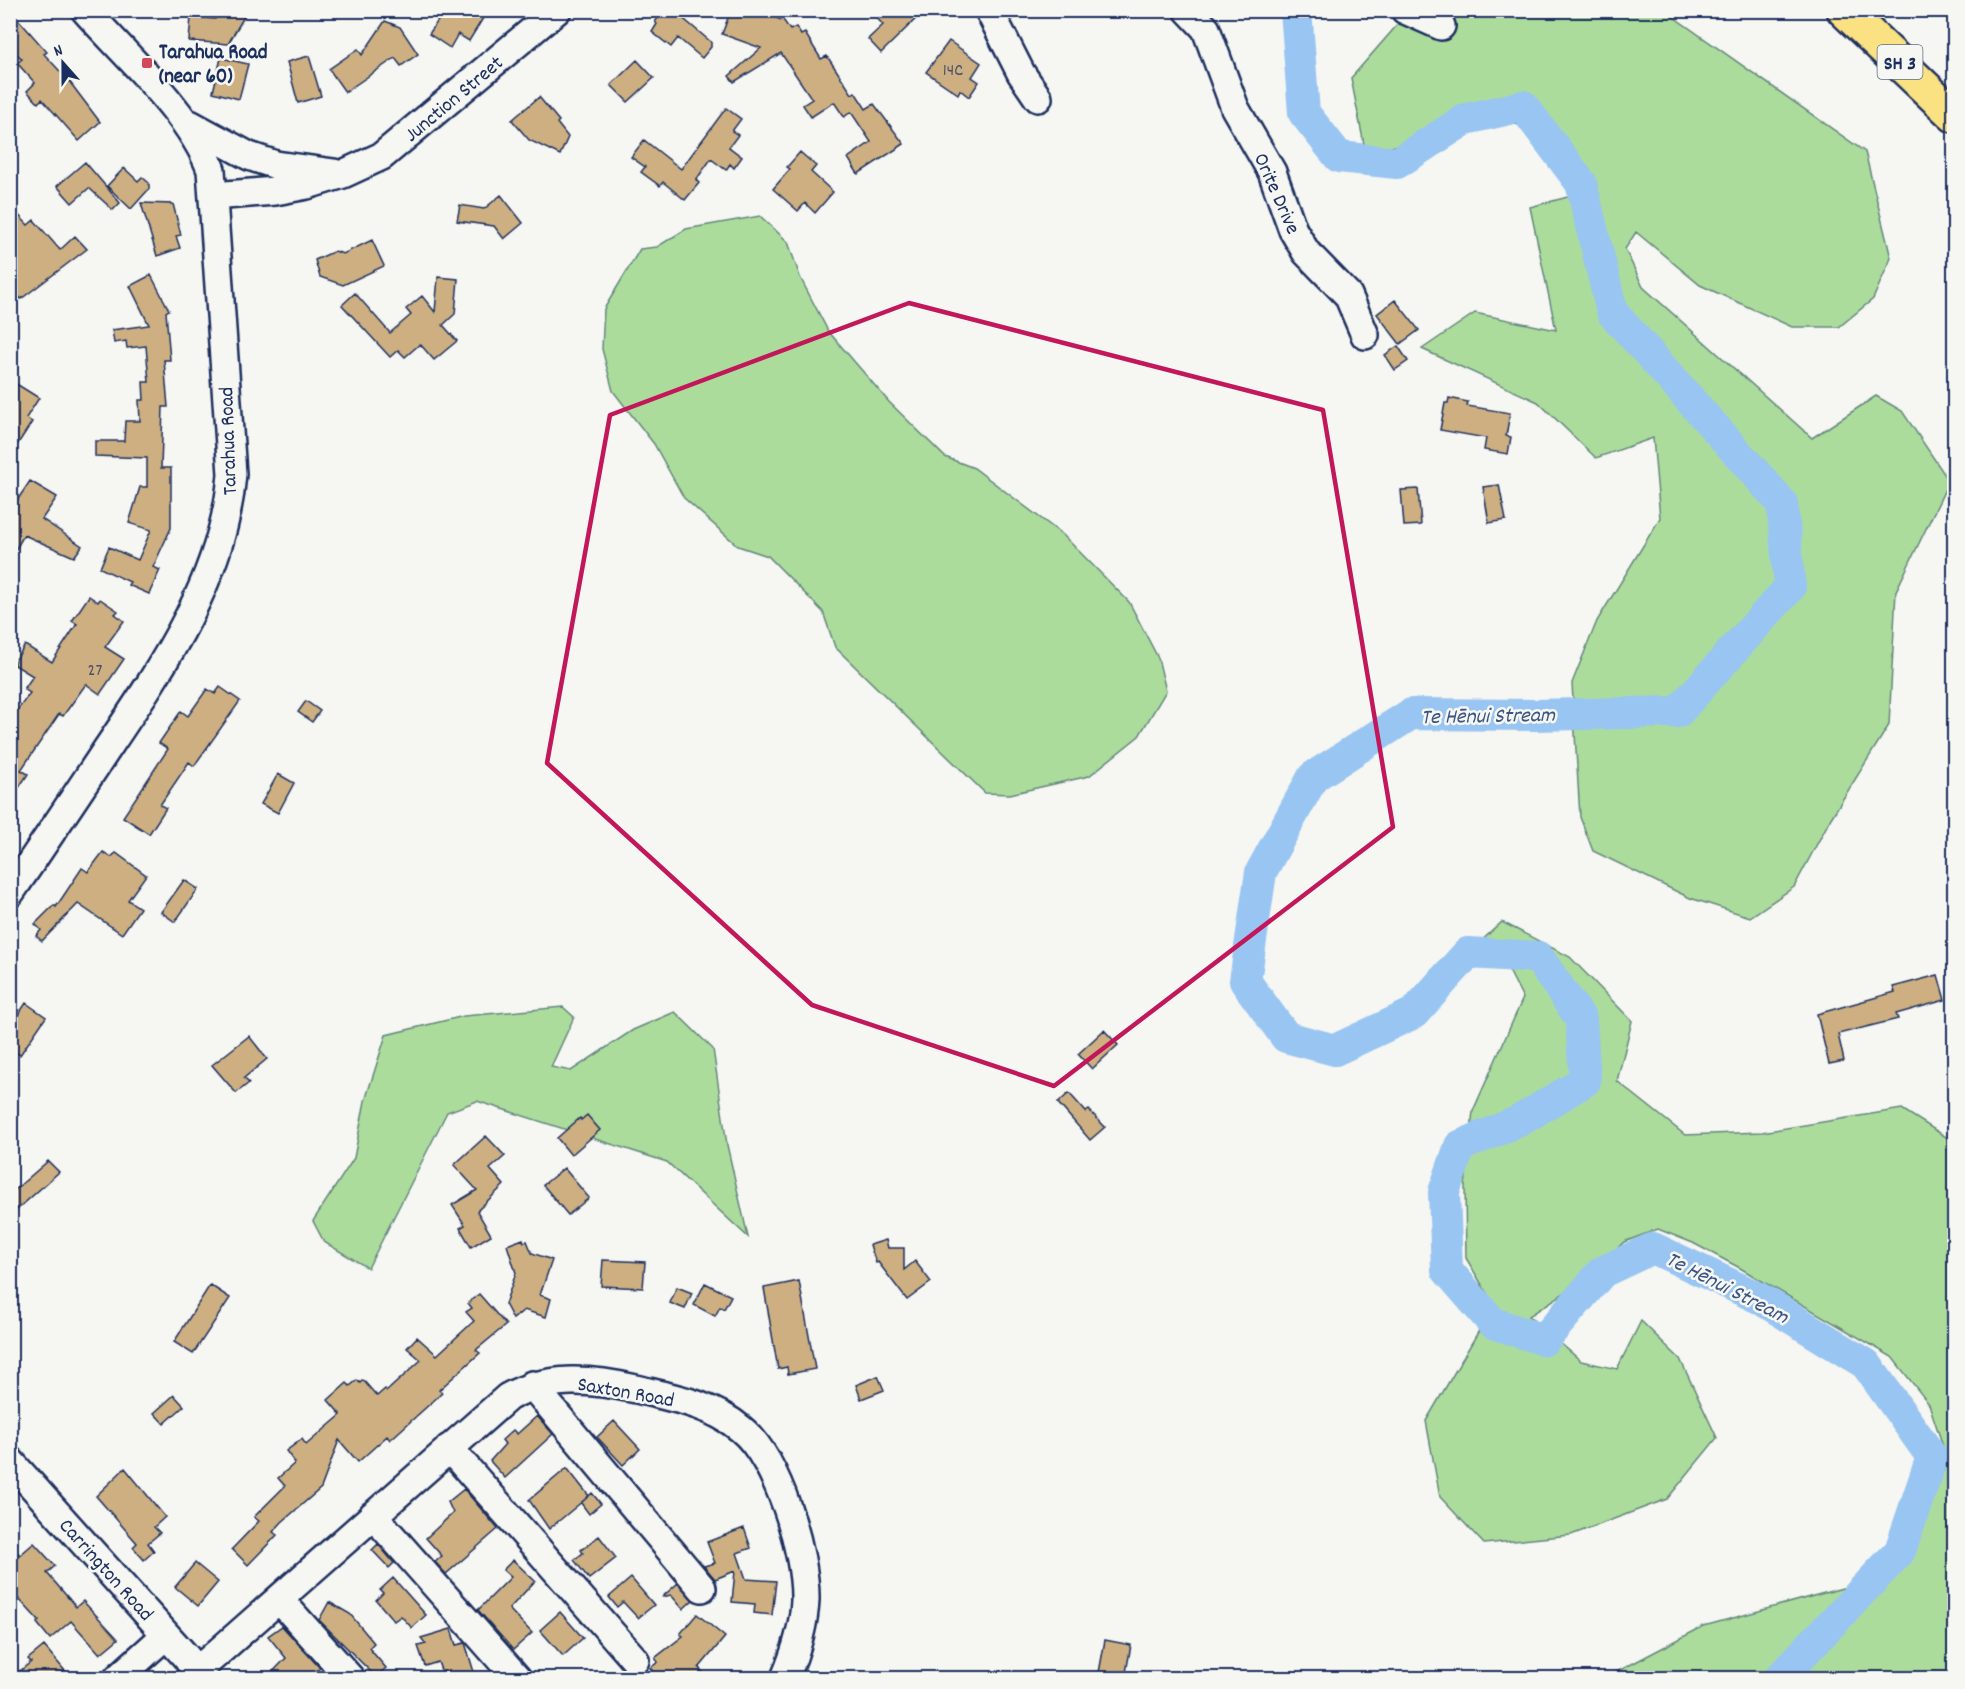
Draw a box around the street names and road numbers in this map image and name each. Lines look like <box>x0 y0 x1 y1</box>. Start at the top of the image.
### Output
road number: SH 3 <box>1878 45 1922 79</box>
street label: Junction Street <box>399 50 511 151</box>
street label: Orite Drive <box>1244 149 1306 240</box>
street label: Tarahua Road <box>213 386 247 496</box>
street label: Saxton Road <box>575 1371 676 1417</box>
street label: Carrington Road <box>50 1513 159 1629</box>

